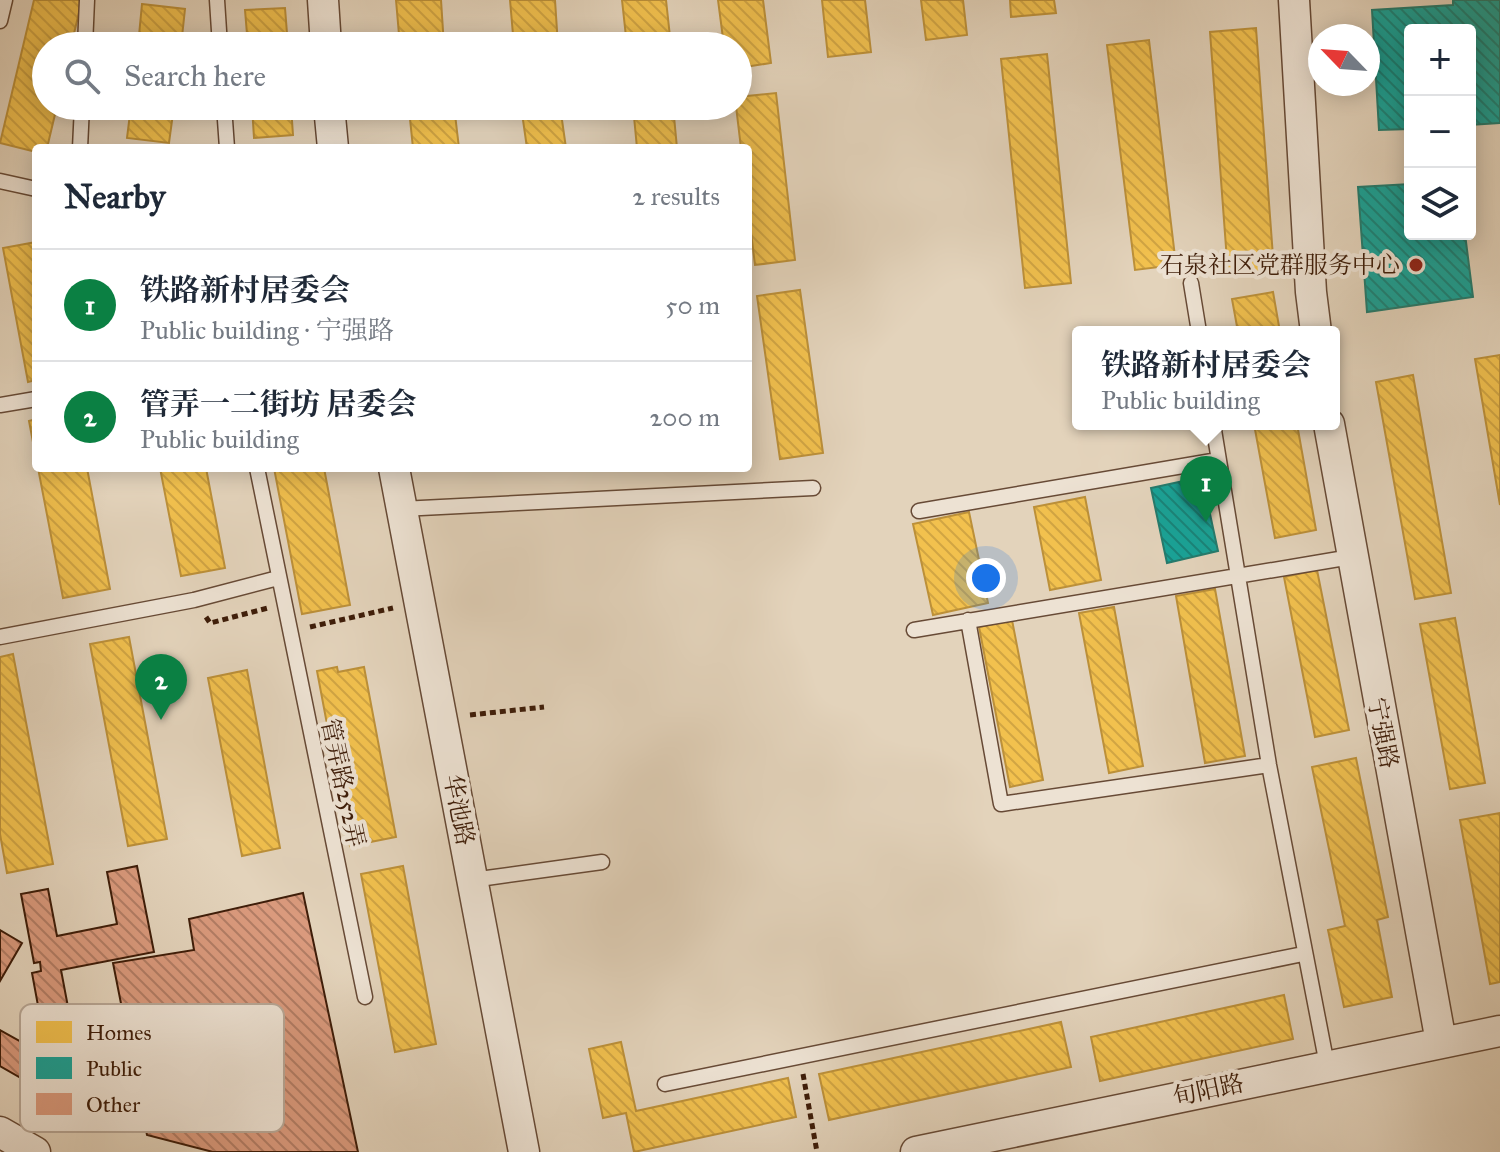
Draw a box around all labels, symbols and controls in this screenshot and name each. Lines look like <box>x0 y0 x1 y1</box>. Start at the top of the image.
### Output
north arrow <box>1308 24 1380 96</box>
map controls <box>1404 24 1476 240</box>
button: + <box>1404 24 1476 96</box>
search box <box>32 32 752 120</box>
icon: search <box>60 54 104 98</box>
text: Search here <box>124 58 266 94</box>
button: − <box>1404 96 1476 168</box>
button: layers <box>1404 168 1476 240</box>
text: Nearby <box>64 176 166 217</box>
text: 2 results <box>632 180 720 212</box>
place label: 石泉社区党群服务中心 <box>1160 250 1400 280</box>
marker: 石泉社区党群服务中心 <box>1407 256 1425 274</box>
text: 铁路新村居委会 <box>140 272 350 308</box>
text: 1 <box>85 289 95 321</box>
text: 50 m <box>665 289 720 321</box>
text: Public building · 宁强路 <box>140 314 394 346</box>
popup <box>1072 326 1340 430</box>
text: 铁路新村居委会 <box>1101 347 1311 383</box>
text: Public building <box>1101 384 1260 416</box>
text: 管弄一二街坊 居委会 <box>140 386 416 422</box>
text: 2 <box>84 401 96 433</box>
text: 200 m <box>649 401 720 433</box>
text: Public building <box>140 423 299 455</box>
pin: 1 <box>1180 456 1232 522</box>
your location <box>966 558 1006 598</box>
pin: 2 <box>135 654 187 720</box>
street label: 宁强路 <box>1361 695 1405 771</box>
street label: 管弄路252弄 <box>315 716 371 850</box>
street label: 华池路 <box>437 772 481 848</box>
legend <box>20 1004 284 1132</box>
text: Homes <box>86 1019 152 1046</box>
text: Public <box>86 1055 142 1082</box>
street label: 旬阳路 <box>1170 1068 1246 1112</box>
text: Other <box>86 1091 141 1118</box>

